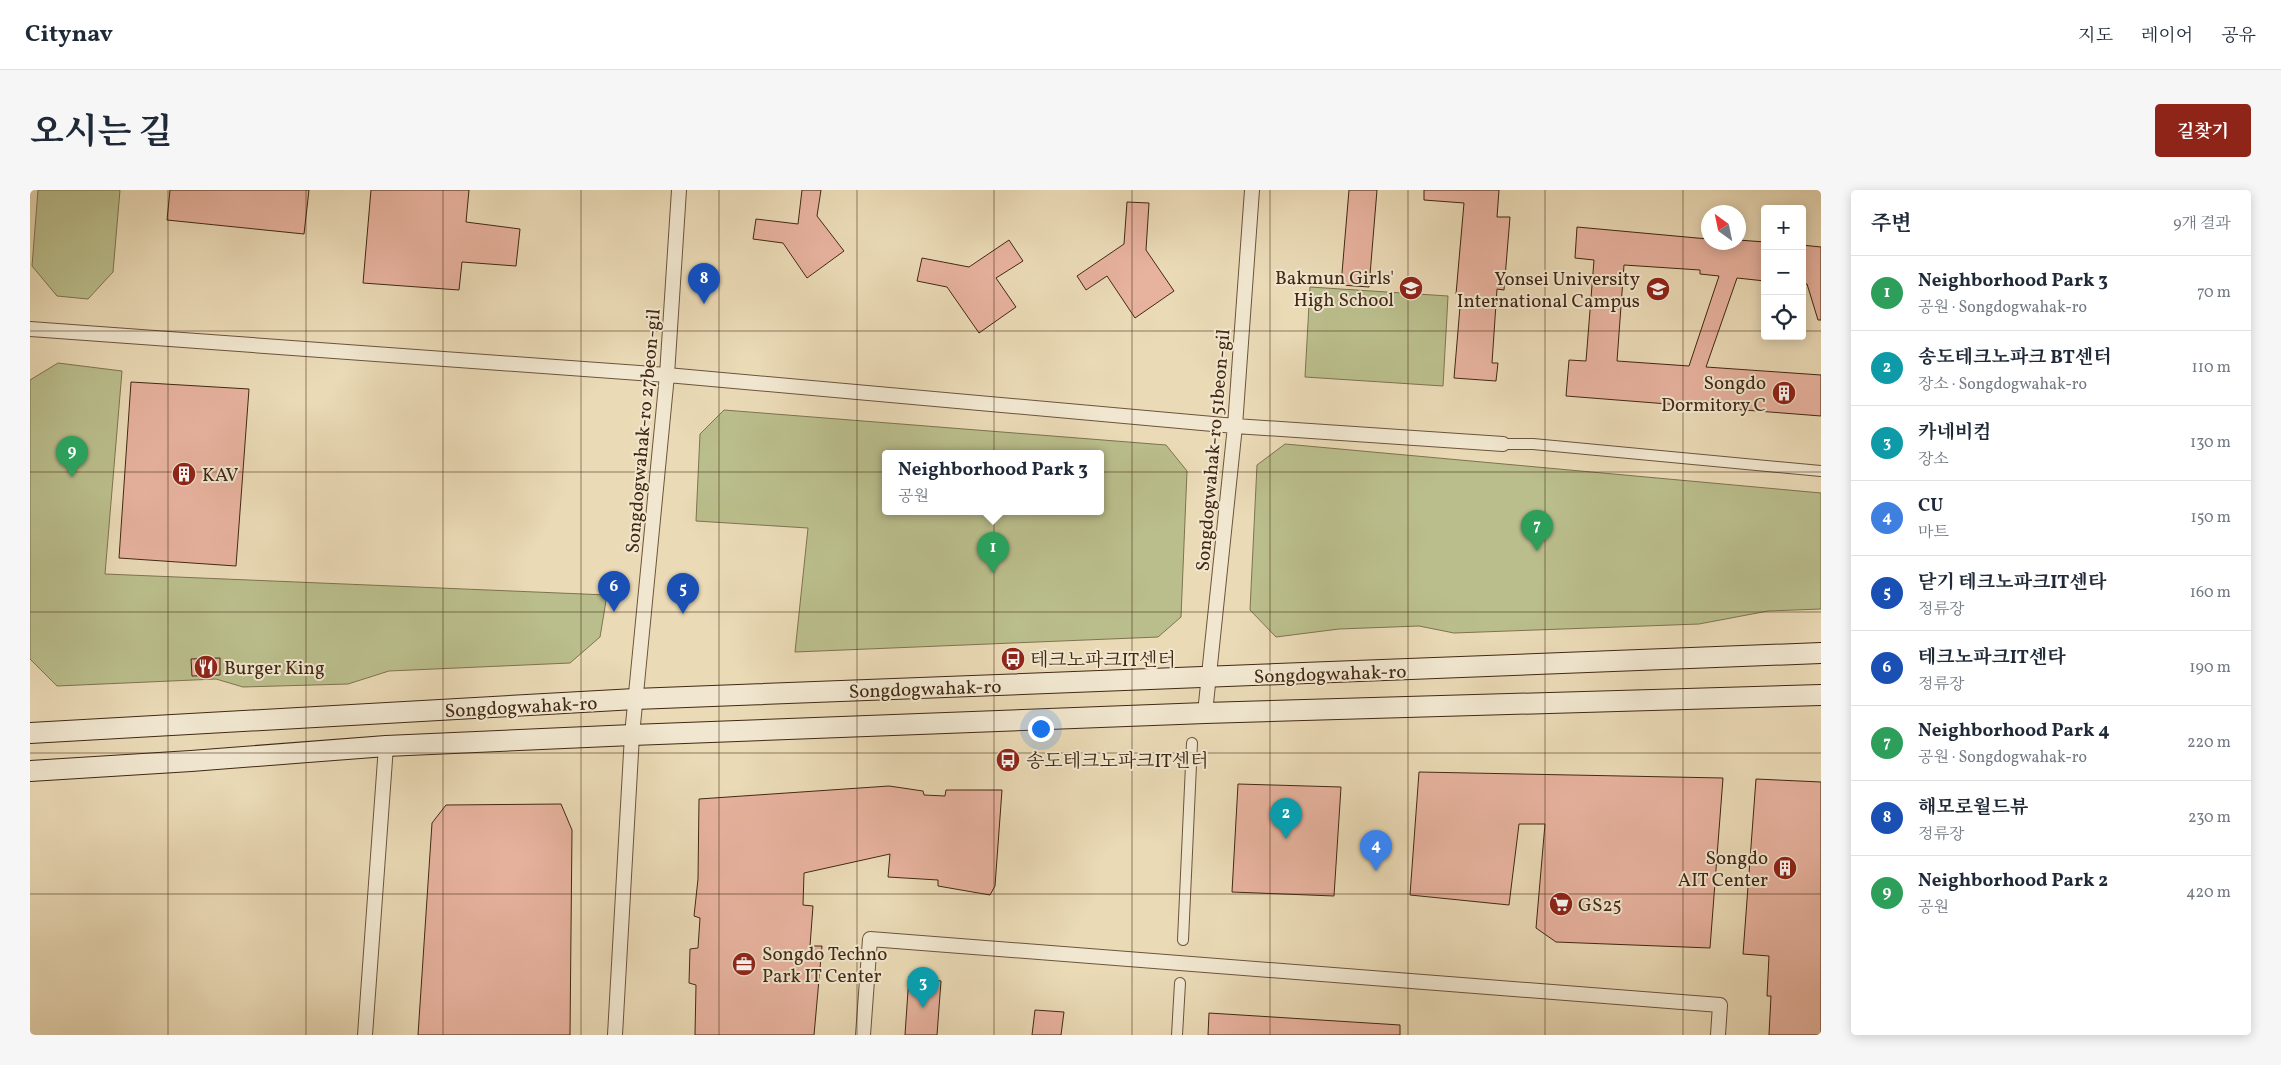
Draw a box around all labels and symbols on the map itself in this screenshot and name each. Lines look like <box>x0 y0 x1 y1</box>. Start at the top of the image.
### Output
north arrow <box>1701 205 1746 250</box>
pin: 8 <box>688 263 720 304</box>
place label: Bakmun Girls' High School <box>1275 266 1394 314</box>
place label: Yonsei University International Campus <box>1457 267 1640 315</box>
school or university icon: Bakmun Girls' High School <box>1398 275 1424 301</box>
school or university icon: Yonsei University International Campus <box>1645 276 1671 302</box>
street label: Songdogwahak-ro 27beon-gil <box>620 307 668 555</box>
street label: Songdogwahak-ro 51beon-gil <box>1190 328 1238 572</box>
place label: Songdo Dormitory C <box>1661 371 1766 419</box>
building icon: Songdo Dormitory C <box>1771 380 1797 406</box>
pin: 9 <box>56 436 88 477</box>
building icon: KAV <box>171 461 197 487</box>
place label: KAV <box>202 463 238 489</box>
pin: 7 <box>1521 510 1553 551</box>
pin: 1 <box>977 532 1009 573</box>
pin: 6 <box>598 571 630 612</box>
pin: 5 <box>667 573 699 614</box>
bus stop icon: 테크노파크IT센터 <box>1000 646 1026 672</box>
place label: 테크노파크IT센터 <box>1030 648 1176 674</box>
restaurant icon: Burger King <box>193 654 219 680</box>
place label: Burger King <box>224 656 325 682</box>
street label: Songdogwahak-ro <box>1253 659 1407 691</box>
street label: Songdogwahak-ro <box>848 674 1002 706</box>
street label: Songdogwahak-ro <box>444 691 598 725</box>
your location <box>1028 716 1054 742</box>
bus stop icon: 송도테크노파크IT센터 <box>995 747 1021 773</box>
place label: 송도테크노파크IT센터 <box>1026 749 1209 775</box>
pin: 2 <box>1270 798 1302 839</box>
pin: 4 <box>1360 830 1392 871</box>
place label: Songdo AIT Center <box>1678 846 1768 894</box>
building icon: Songdo AIT Center <box>1772 855 1798 881</box>
supermarket icon: GS25 <box>1548 891 1574 917</box>
place label: GS25 <box>1578 893 1622 919</box>
place label: Songdo Techno Park IT Center <box>762 942 887 990</box>
office icon: Songdo Techno Park IT Center <box>731 951 757 977</box>
pin: 3 <box>907 967 939 1008</box>

